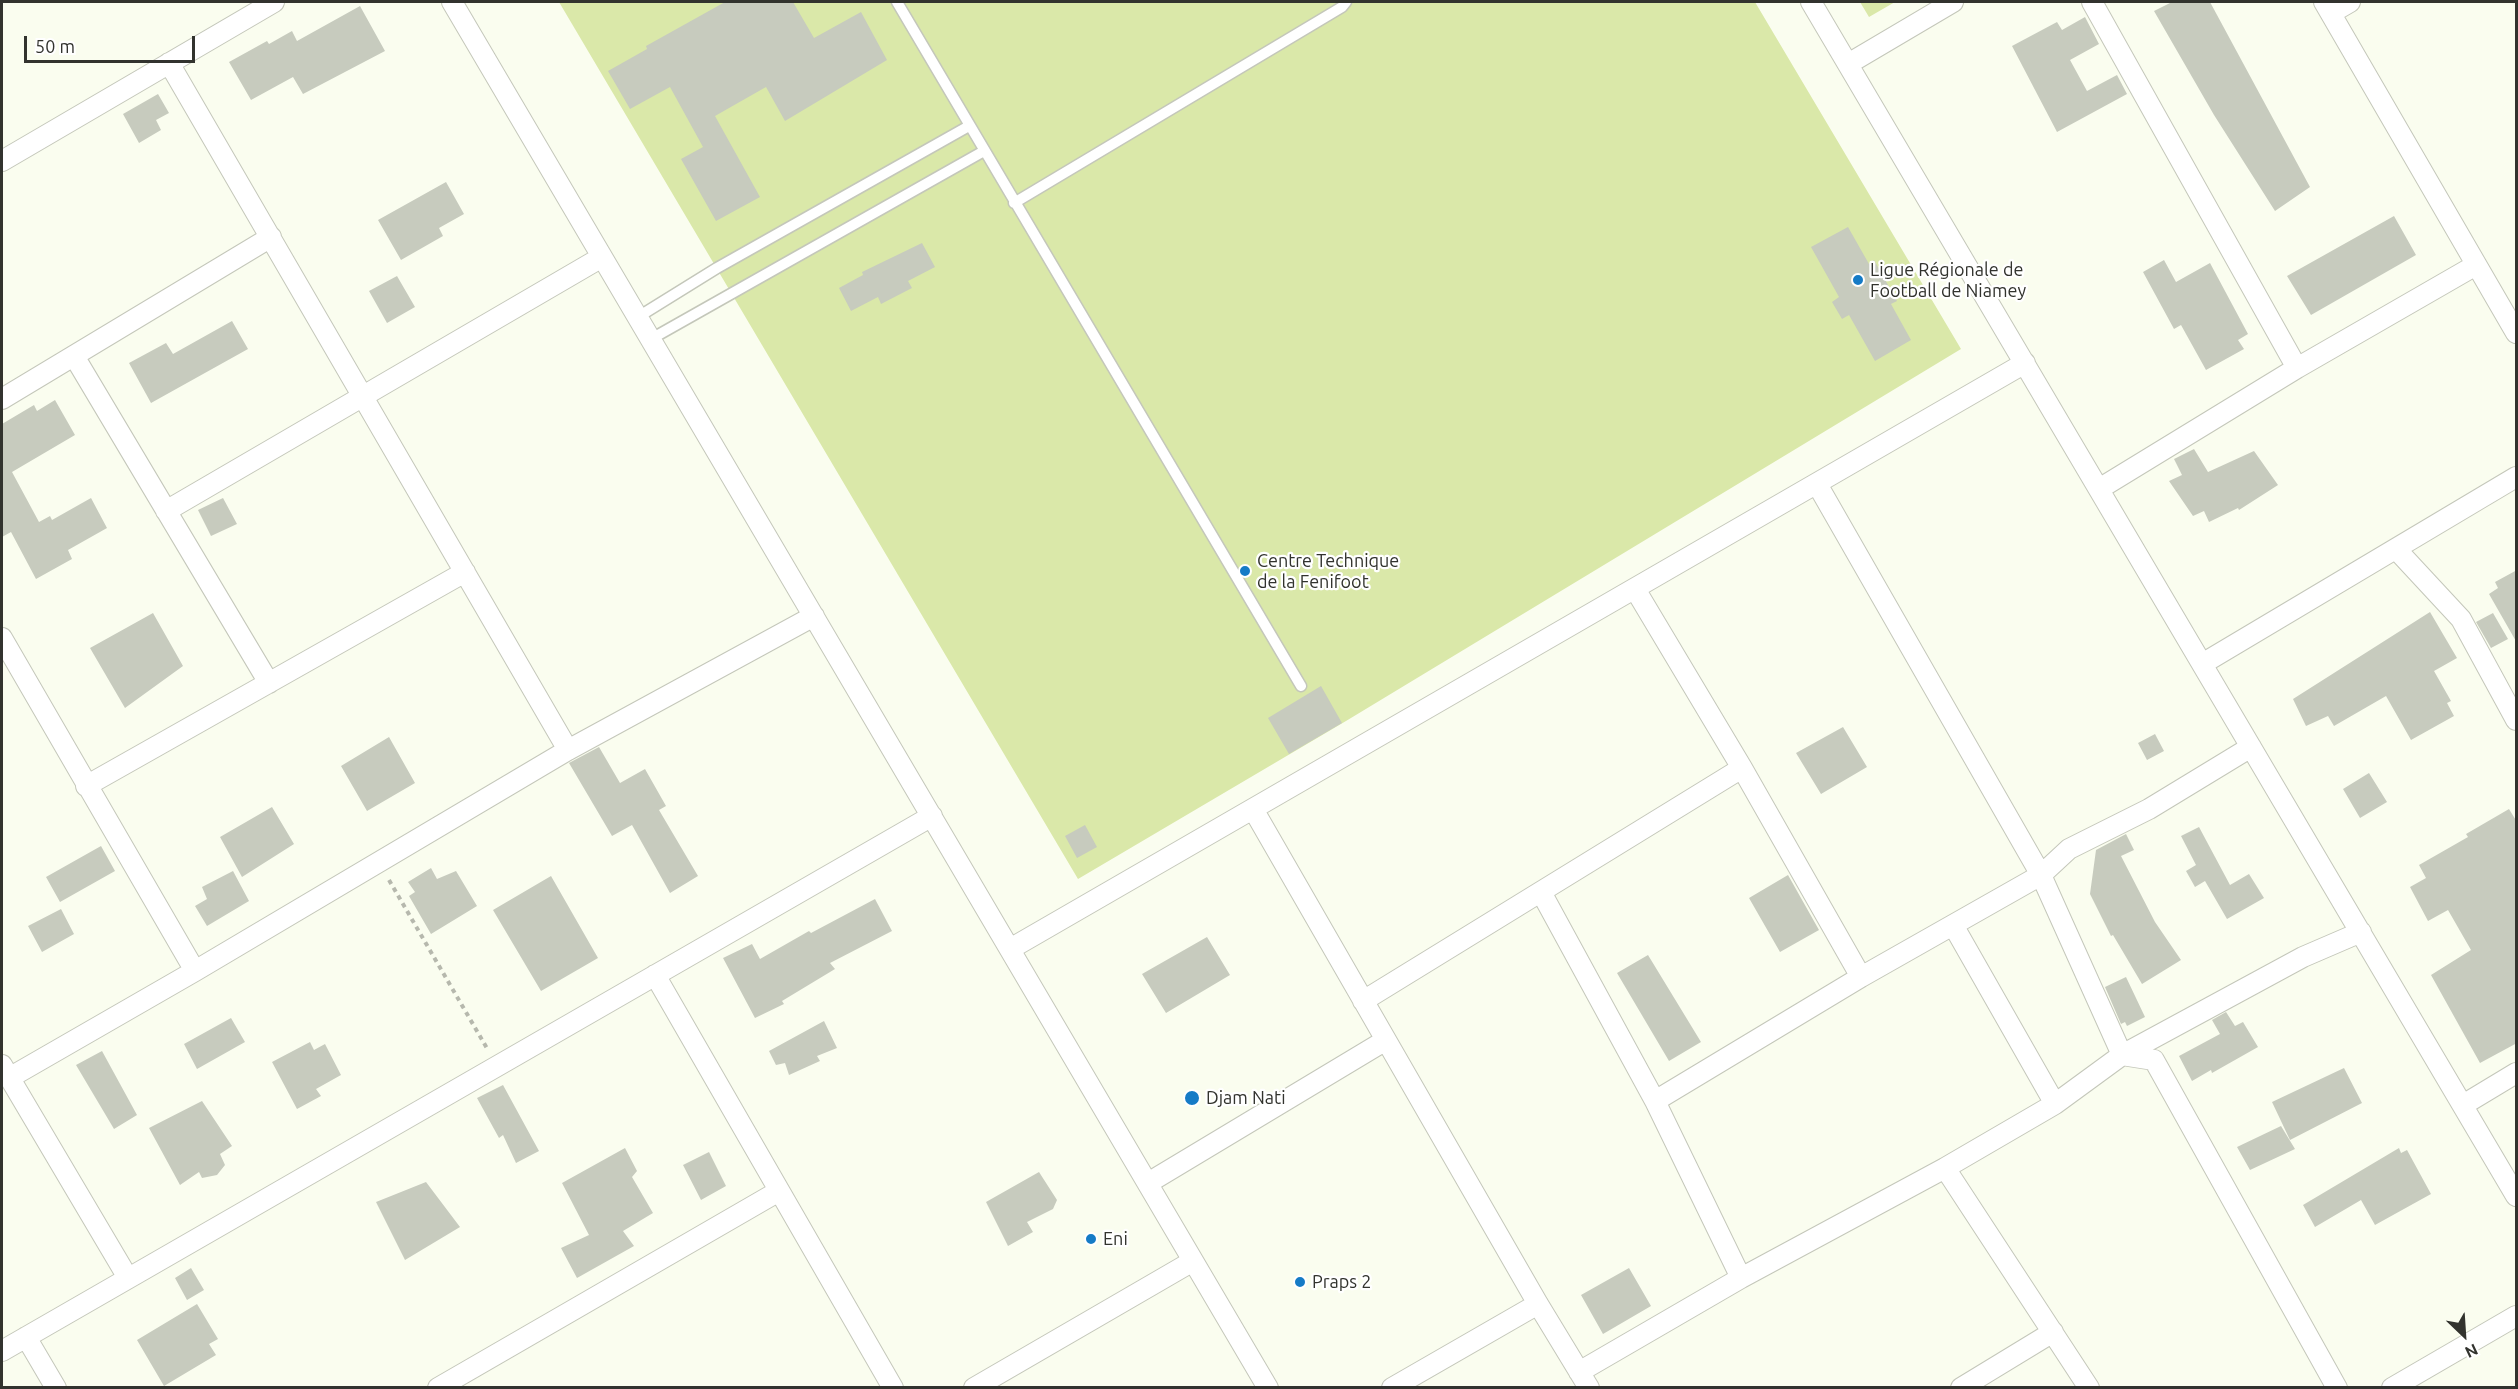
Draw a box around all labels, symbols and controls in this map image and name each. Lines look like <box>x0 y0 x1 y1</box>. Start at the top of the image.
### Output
scale bar <box>27 24 198 62</box>
text: 50 m <box>35 36 75 56</box>
place label: Ligue Régionale de Football de Niamey <box>1870 259 2026 302</box>
marker: Ligue Régionale de Football de Niamey <box>1851 273 1865 287</box>
place label: Centre Technique de la Fenifoot <box>1257 550 1399 592</box>
marker: Centre Technique de la Fenifoot <box>1238 564 1252 578</box>
place label: Djam Nati <box>1206 1087 1286 1109</box>
marker: Djam Nati <box>1183 1089 1201 1107</box>
place label: Eni <box>1103 1228 1128 1250</box>
marker: Eni <box>1084 1232 1098 1246</box>
place label: Praps 2 <box>1312 1271 1371 1293</box>
marker: Praps 2 <box>1293 1275 1307 1289</box>
north arrow <box>2434 1305 2494 1365</box>
text: N <box>2462 1341 2481 1362</box>

